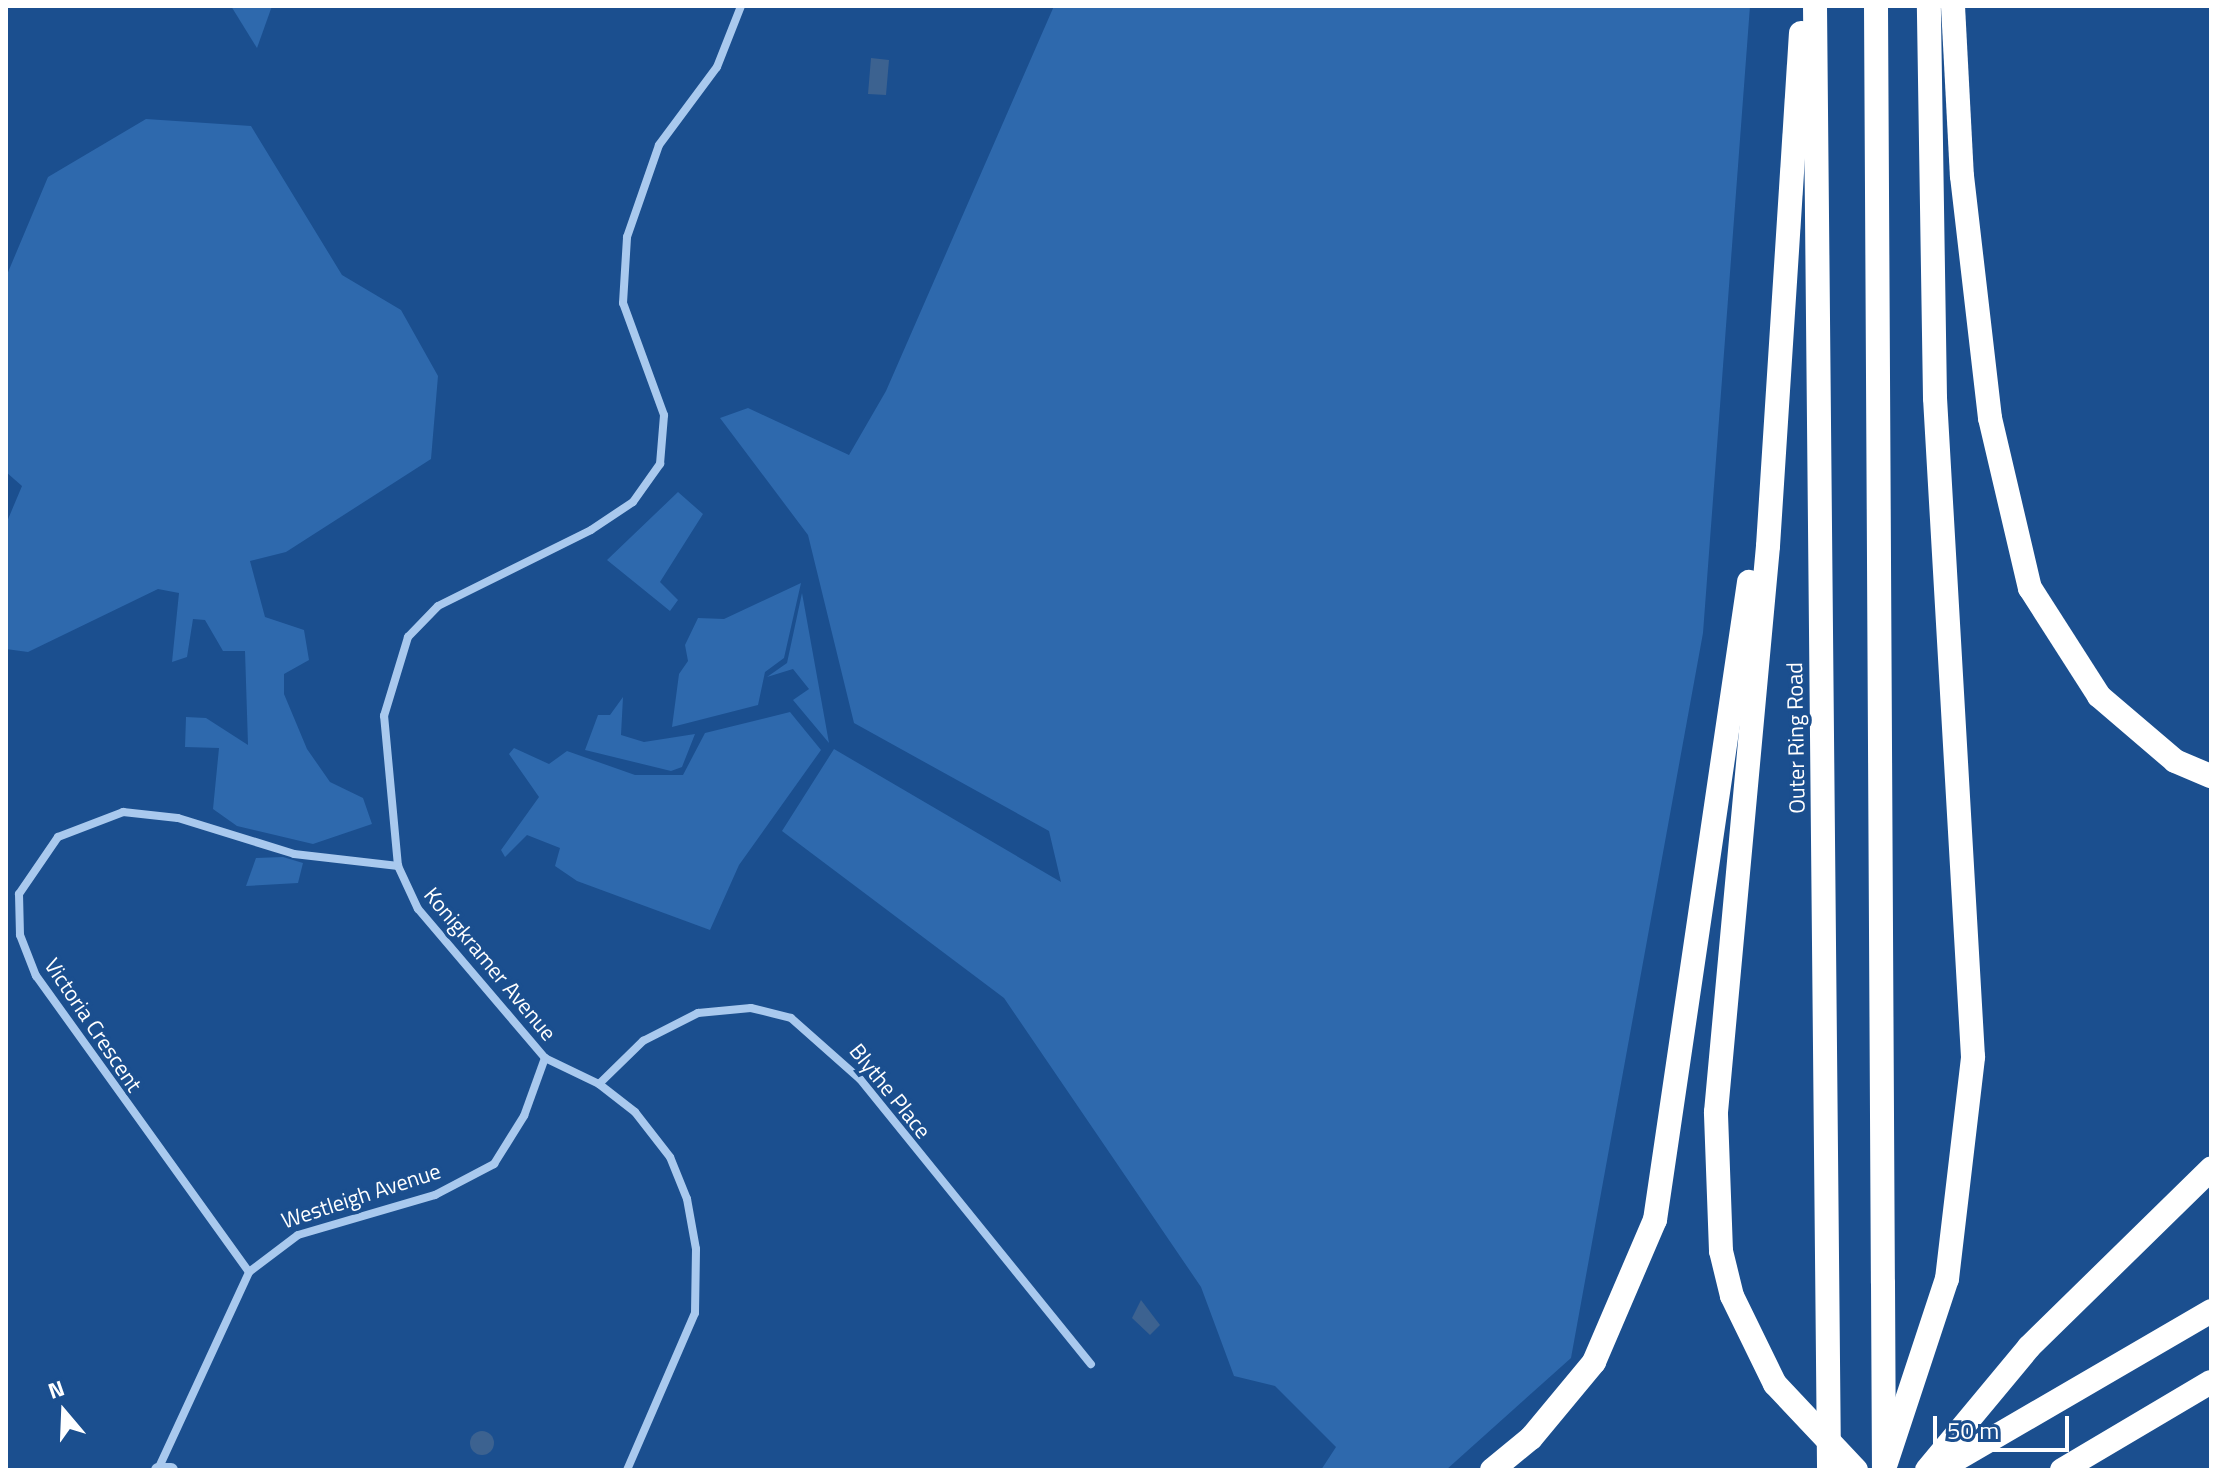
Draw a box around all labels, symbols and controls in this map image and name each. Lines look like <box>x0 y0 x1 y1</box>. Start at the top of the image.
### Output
street label: Outer Ring Road <box>1781 662 1811 814</box>
street label: Konigkramer Avenue <box>418 882 562 1046</box>
street label: Victoria Crescent <box>39 953 147 1097</box>
street label: Blythe Place <box>844 1038 936 1144</box>
street label: Westleigh Avenue <box>278 1158 444 1234</box>
text: N <box>43 1371 69 1408</box>
north arrow <box>24 1372 104 1452</box>
scale bar <box>1937 1400 2073 1450</box>
text: 50 m <box>1947 1412 1999 1448</box>

